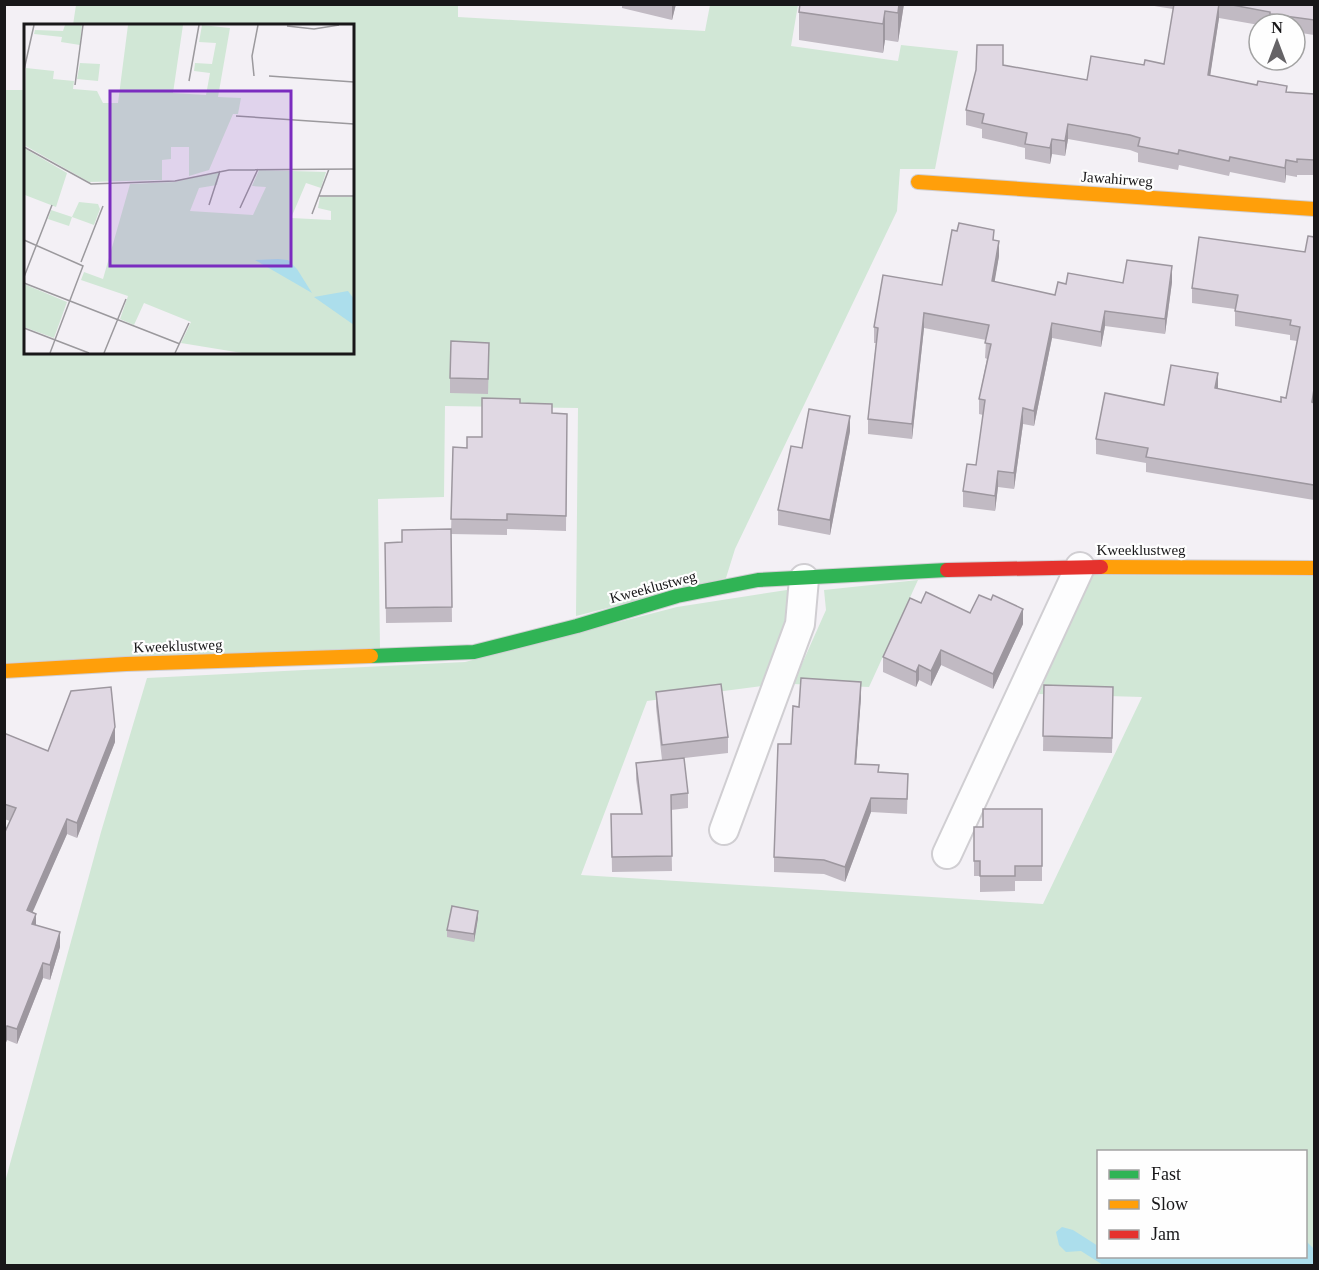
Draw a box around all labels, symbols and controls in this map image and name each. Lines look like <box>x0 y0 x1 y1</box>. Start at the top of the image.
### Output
north arrow <box>1247 12 1307 72</box>
text: N <box>1271 19 1283 36</box>
inset map <box>24 24 354 354</box>
street label: Jawahirweg <box>1081 169 1154 190</box>
street label: Kweeklustweg <box>1096 542 1186 558</box>
street label: Kweeklustweg <box>608 568 699 606</box>
street label: Kweeklustweg <box>133 636 223 656</box>
legend <box>1097 1150 1307 1258</box>
text: Fast <box>1151 1164 1181 1184</box>
text: Slow <box>1151 1194 1188 1214</box>
text: Jam <box>1151 1224 1180 1244</box>

